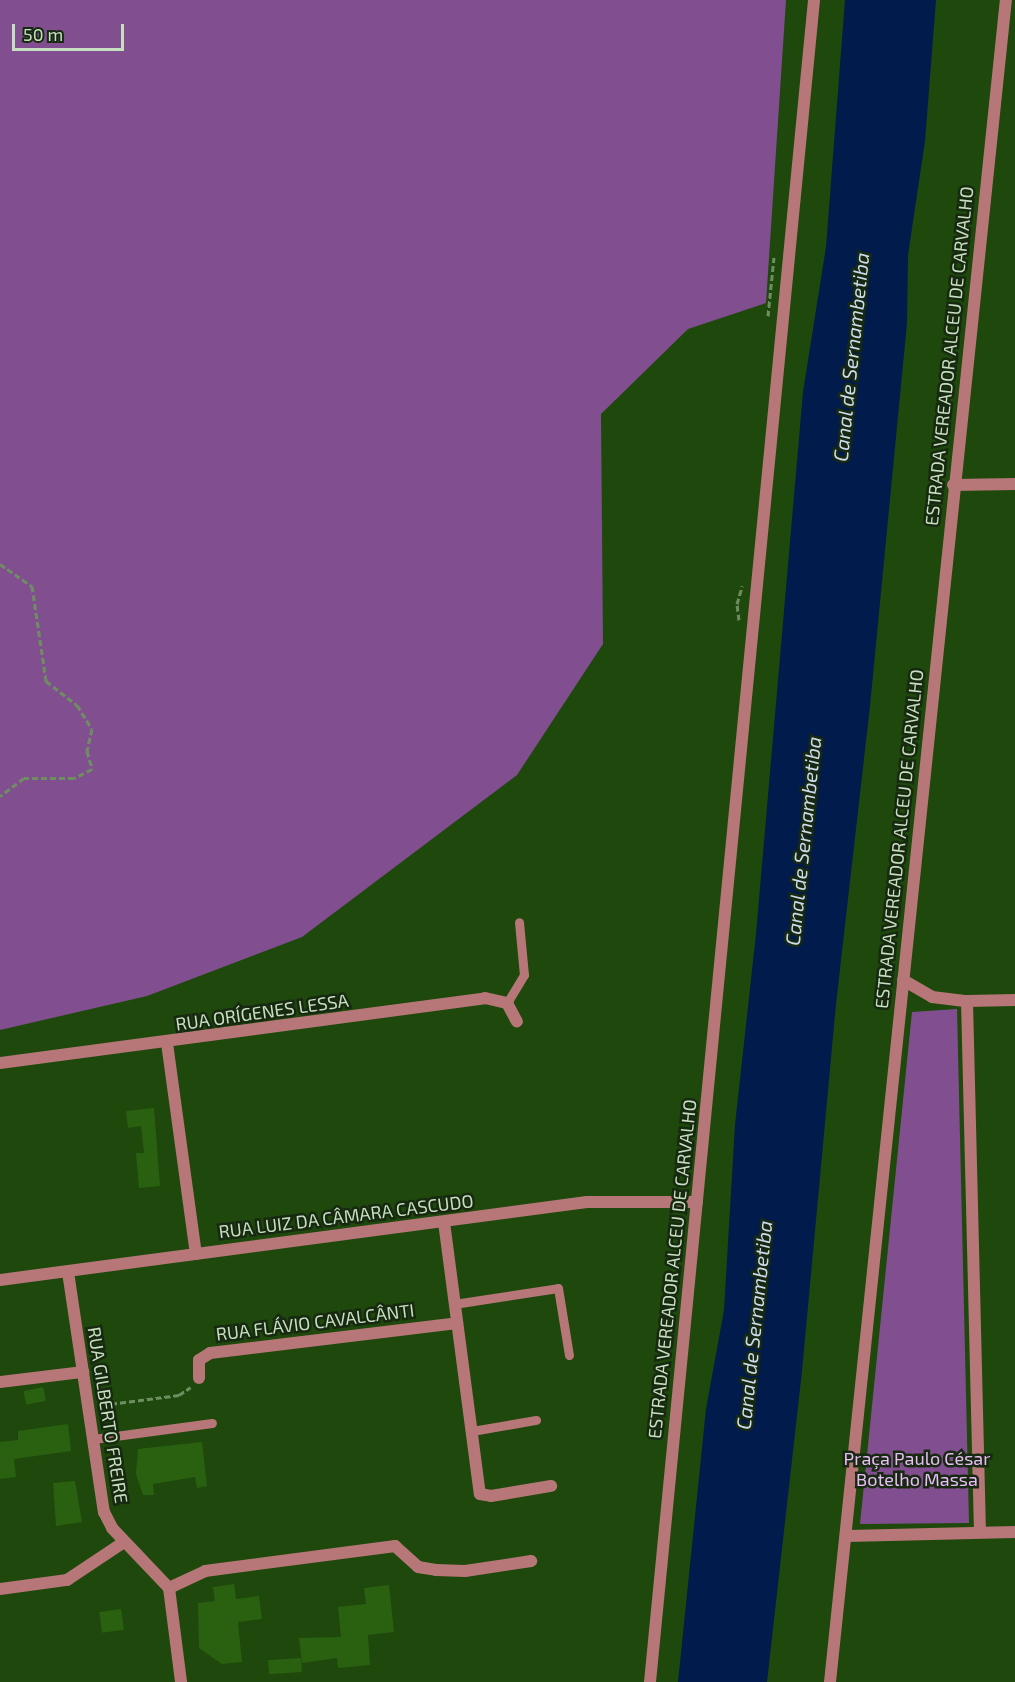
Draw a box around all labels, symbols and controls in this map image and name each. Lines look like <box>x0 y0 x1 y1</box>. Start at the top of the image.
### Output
scale bar <box>15 12 128 50</box>
text: 50 m <box>23 23 63 45</box>
street label: ESTRADA VEREADOR ALCEU DE CARVALHO <box>920 185 978 527</box>
water label: Canal de Sernambetiba <box>828 251 874 463</box>
street label: ESTRADA VEREADOR ALCEU DE CARVALHO <box>870 668 928 1010</box>
water label: Canal de Sernambetiba <box>780 735 826 947</box>
street label: RUA ORÍGENES LESSA <box>174 989 350 1035</box>
street label: ESTRADA VEREADOR ALCEU DE CARVALHO <box>643 1098 701 1440</box>
street label: RUA LUIZ DA CÂMARA CASCUDO <box>217 1190 475 1242</box>
water label: Canal de Sernambetiba <box>731 1219 777 1431</box>
street label: RUA FLÁVIO CAVALCÂNTI <box>214 1299 416 1345</box>
street label: RUA GILBERTO FREIRE <box>83 1325 133 1505</box>
park label: Praça Paulo César Botelho Massa <box>844 1448 990 1490</box>

